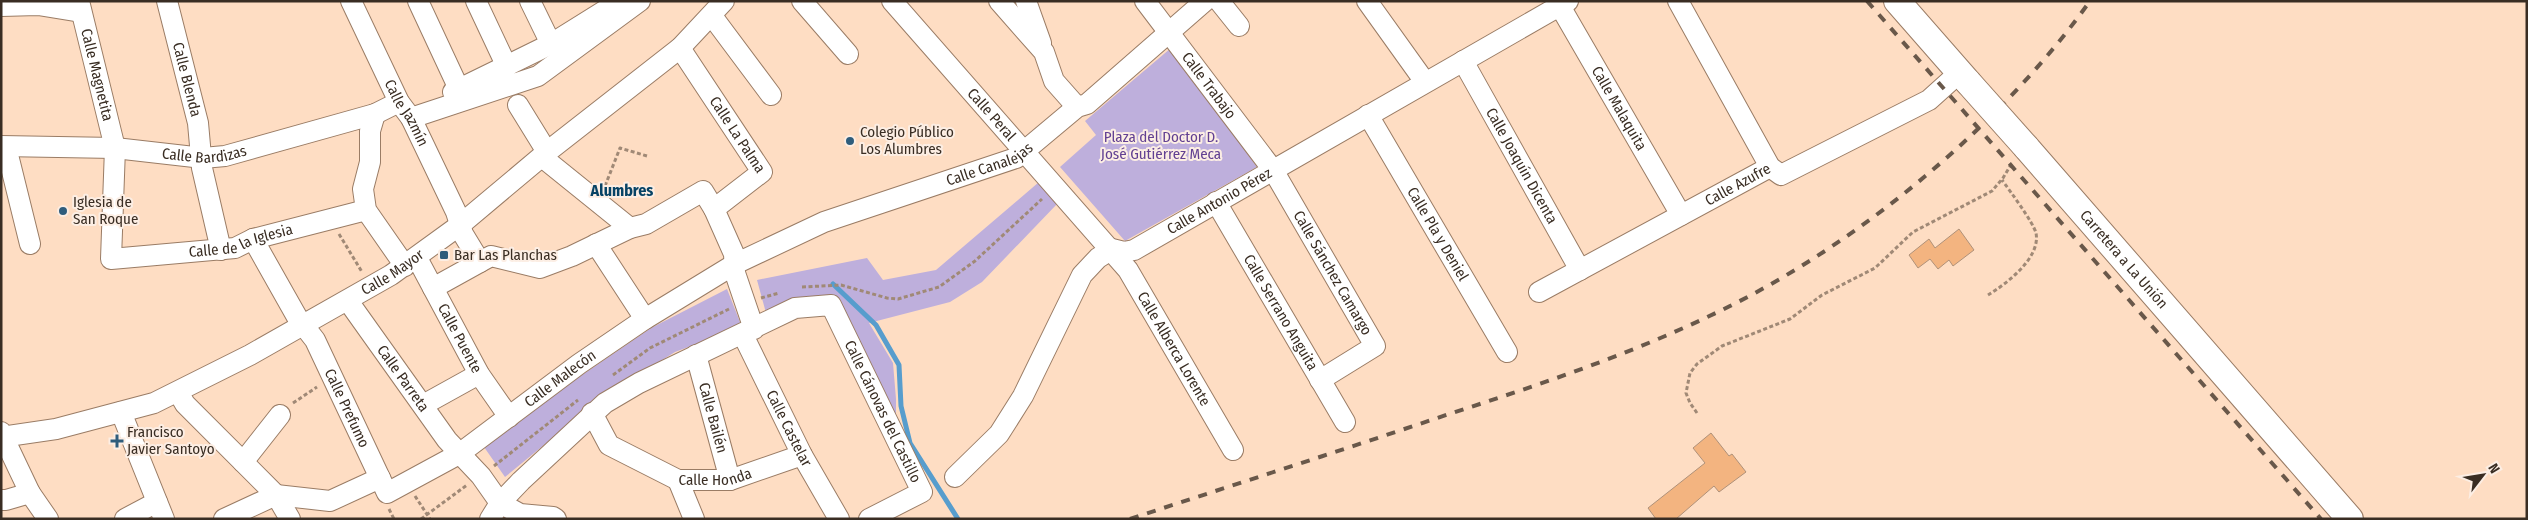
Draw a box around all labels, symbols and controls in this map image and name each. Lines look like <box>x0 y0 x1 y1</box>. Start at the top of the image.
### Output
street label: Calle Magnetita <box>77 27 117 123</box>
street label: Calle Blenda <box>169 40 205 119</box>
street label: Calle Trabajo <box>1178 49 1240 122</box>
street label: Calle Malaquita <box>1588 63 1651 154</box>
street label: Calle Jazmín <box>381 77 432 149</box>
street label: Calle Peral <box>964 84 1020 145</box>
street label: Calle La Palma <box>706 93 769 176</box>
street label: Calle Joaquín Dicenta <box>1482 105 1561 227</box>
place label: Colegio Público Los Alumbres <box>860 123 954 158</box>
park label: Plaza del Doctor D. José Gutiérrez Meca <box>1101 128 1221 163</box>
marker: Colegio Público Los Alumbres <box>844 135 856 147</box>
street label: Calle Canalejas <box>944 139 1037 190</box>
street label: Calle Bardizas <box>161 141 249 167</box>
street label: Calle Azufre <box>1702 159 1774 209</box>
street label: Calle Antonio Pérez <box>1164 164 1275 238</box>
district label: Alumbres <box>590 181 653 200</box>
street label: Calle Pla y Deniel <box>1403 184 1472 284</box>
place label: Iglesia de San Roque <box>73 193 138 228</box>
marker: Iglesia de San Roque <box>57 205 69 217</box>
street label: Carretera a La Unión <box>2076 206 2172 312</box>
street label: Calle Sánchez Camargo <box>1290 208 1376 338</box>
street label: Calle de la Iglesia <box>188 220 295 261</box>
street label: Calle Mayor <box>358 245 428 299</box>
place label: Bar Las Planchas <box>454 246 557 264</box>
marker: Bar Las Planchas <box>438 249 450 261</box>
street label: Calle Serrano Anguita <box>1240 251 1322 374</box>
street label: Calle Alberca Lorente <box>1134 288 1214 409</box>
street label: Calle Puente <box>434 300 486 376</box>
street label: Calle Cánovas del Castillo <box>841 337 925 486</box>
street label: Calle Parreta <box>373 342 433 415</box>
street label: Calle Malecón <box>521 346 599 411</box>
street label: Calle Prefumo <box>321 366 373 451</box>
street label: Calle Bailén <box>695 381 731 455</box>
street label: Calle Castelar <box>762 387 816 470</box>
place label: Francisco Javier Santoyo <box>127 423 215 458</box>
marker: Francisco Javier Santoyo <box>111 435 123 447</box>
north arrow <box>2458 450 2508 500</box>
text: N <box>2484 461 2503 477</box>
street label: Calle Honda <box>678 464 754 489</box>

